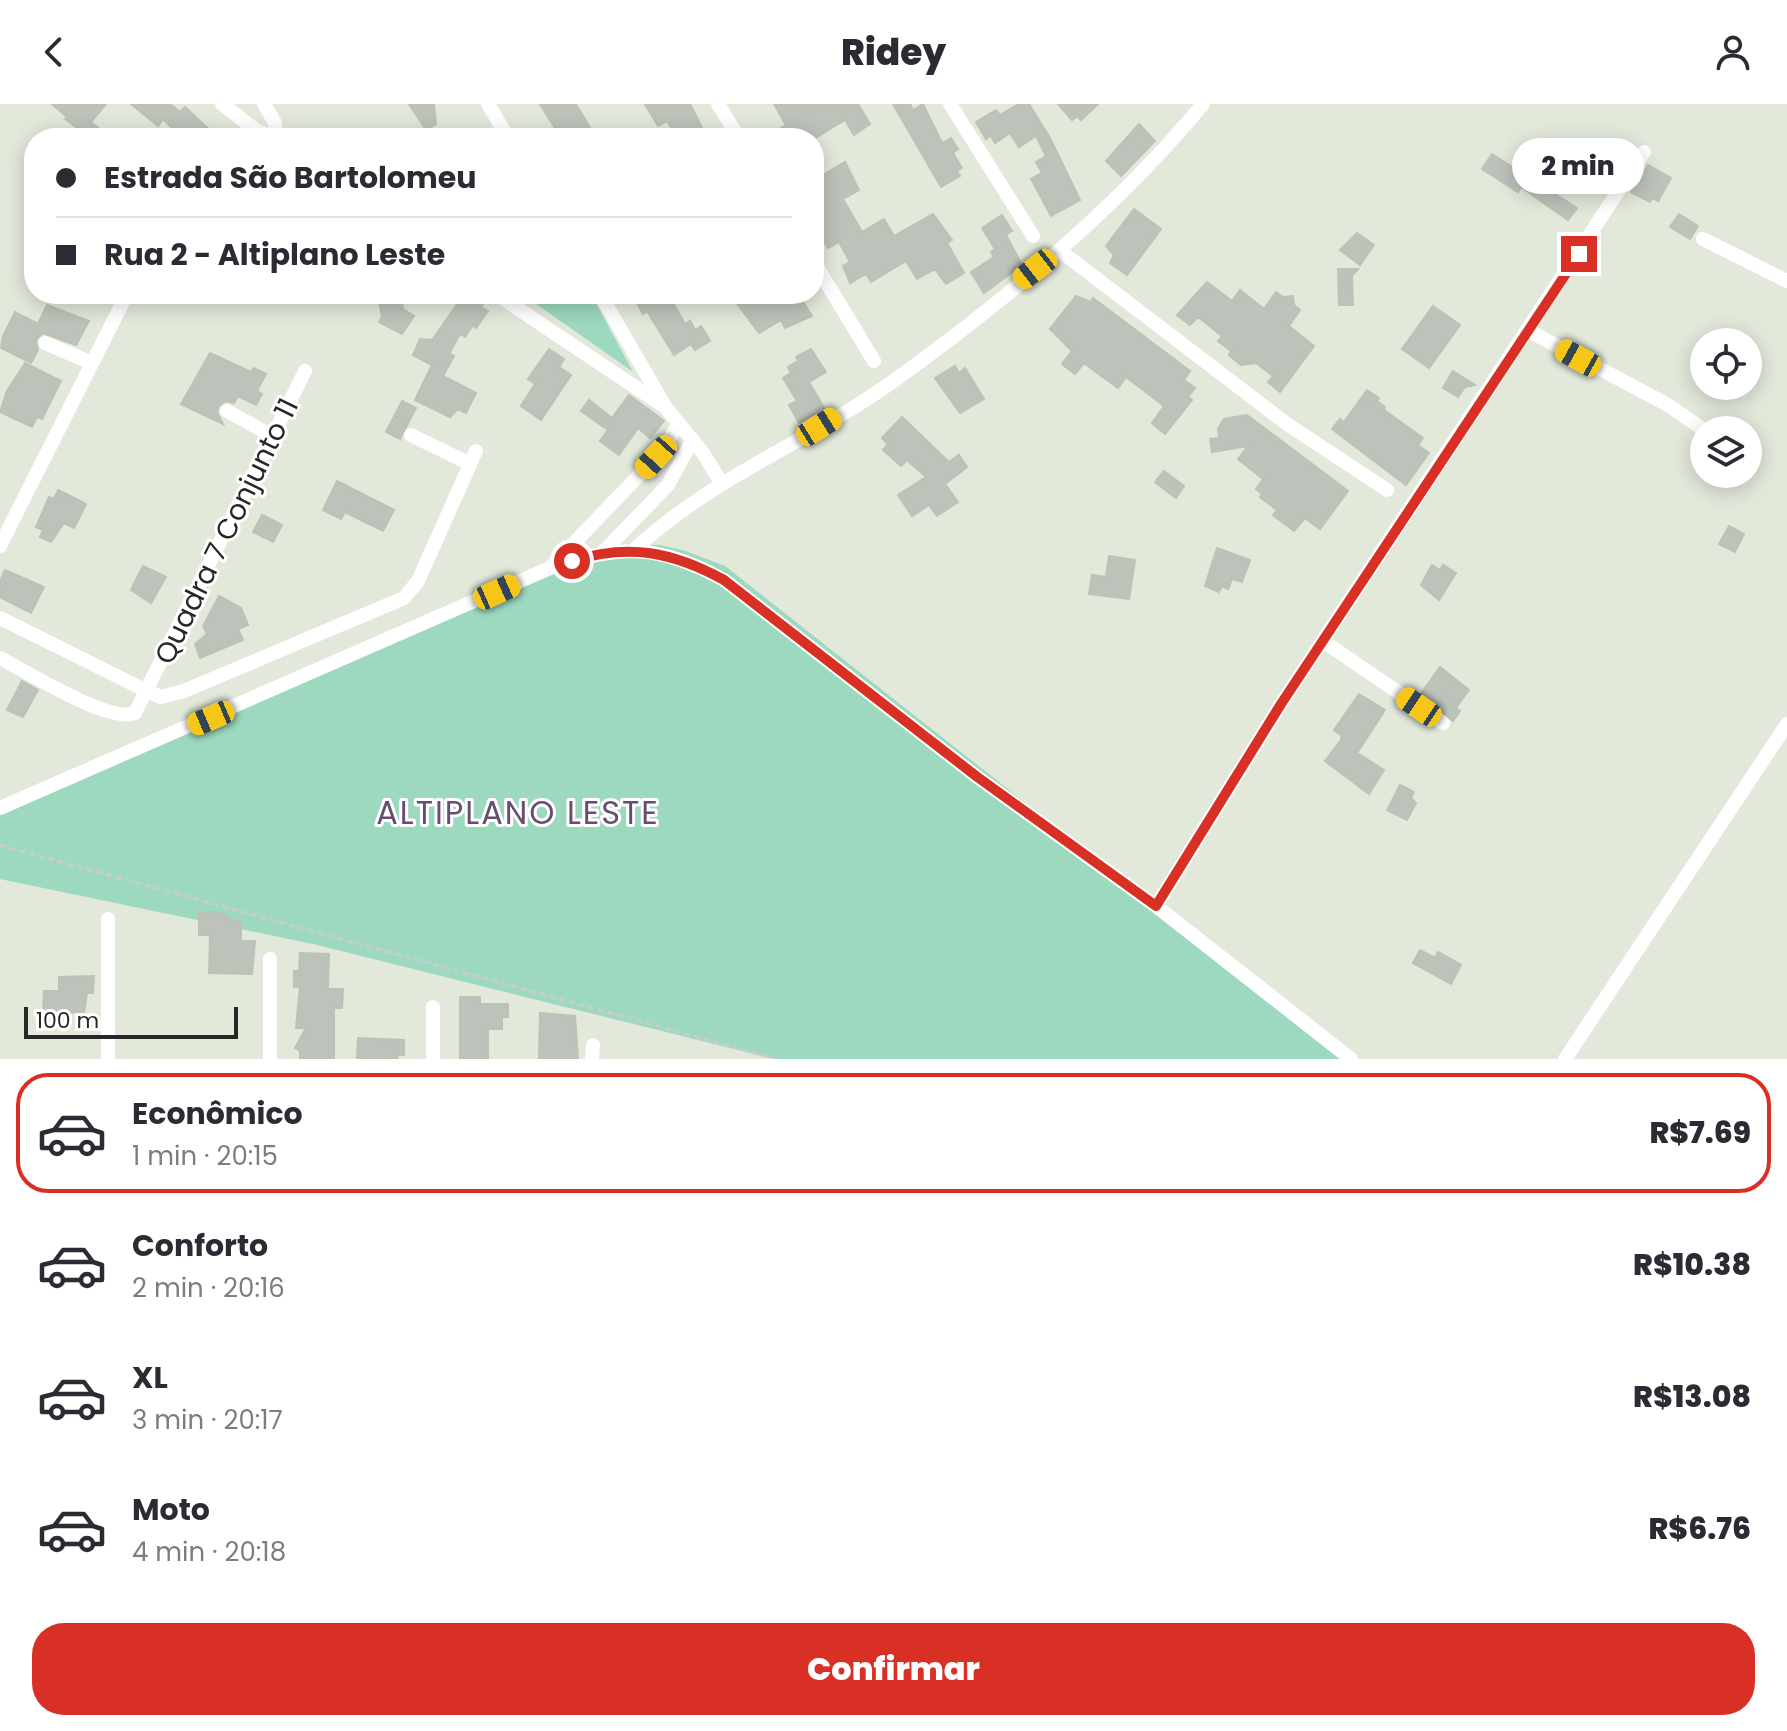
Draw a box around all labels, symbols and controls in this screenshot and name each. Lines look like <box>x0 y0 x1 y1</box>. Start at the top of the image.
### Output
text: Ridey <box>841 27 946 78</box>
icon: back <box>32 30 76 74</box>
icon: person <box>1711 30 1755 74</box>
callout: 2 min <box>1513 138 1645 194</box>
text: 2 min <box>1541 148 1615 184</box>
text: Estrada São Bartolomeu <box>104 156 476 199</box>
text: Rua 2 - Altiplano Leste <box>104 233 445 276</box>
route end <box>1561 236 1597 272</box>
car <box>1009 245 1061 293</box>
map controls <box>1690 328 1762 488</box>
button: locate <box>1690 328 1762 400</box>
car <box>1551 336 1605 380</box>
street label: Quadra 7 Conjunto 11 <box>145 392 308 671</box>
car <box>792 404 846 450</box>
button: layers <box>1690 416 1762 488</box>
car <box>631 431 681 483</box>
route start <box>554 543 590 579</box>
car <box>470 571 524 613</box>
car <box>1392 684 1446 730</box>
car <box>184 698 238 738</box>
district label: ALTIPLANO LESTE <box>376 790 660 835</box>
scale bar <box>24 1003 238 1039</box>
text: 100 m <box>36 1005 99 1036</box>
text: Econômico <box>132 1092 303 1135</box>
icon: car <box>36 1097 108 1169</box>
text: R$7.69 <box>1649 1111 1751 1154</box>
text: 1 min · 20:15 <box>132 1138 278 1174</box>
text: Conforto <box>132 1224 268 1267</box>
icon: car <box>36 1229 108 1301</box>
text: R$10.38 <box>1633 1243 1751 1286</box>
text: 2 min · 20:16 <box>132 1270 285 1306</box>
text: XL <box>132 1356 168 1399</box>
icon: car <box>36 1361 108 1433</box>
text: R$13.08 <box>1633 1375 1751 1418</box>
text: 3 min · 20:17 <box>132 1402 283 1438</box>
text: Moto <box>132 1488 210 1531</box>
icon: car <box>36 1493 108 1565</box>
text: R$6.76 <box>1649 1507 1751 1550</box>
text: 4 min · 20:18 <box>132 1534 286 1570</box>
button: Confirmar <box>32 1623 1755 1715</box>

